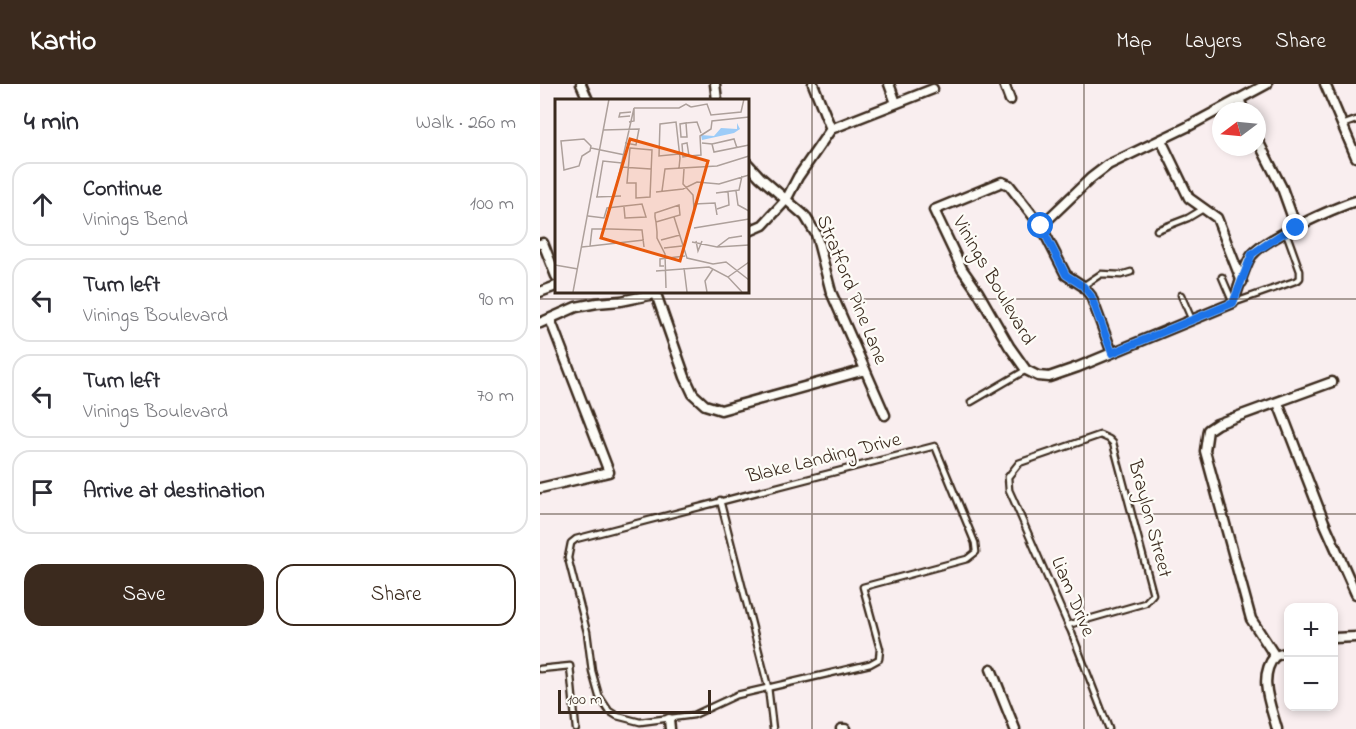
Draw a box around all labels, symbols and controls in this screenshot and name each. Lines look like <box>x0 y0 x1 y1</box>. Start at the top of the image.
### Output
text: Kartio <box>30 22 96 63</box>
text: Map <box>1116 27 1152 57</box>
text: Layers <box>1185 27 1242 57</box>
text: Share <box>1275 27 1326 57</box>
inset map <box>555 99 748 292</box>
north arrow <box>1212 102 1266 156</box>
text: 4 min <box>24 104 79 142</box>
text: Walk · 260 m <box>415 109 516 138</box>
text: Continue <box>83 174 162 206</box>
icon: ahead <box>26 188 59 221</box>
text: 100 m <box>470 190 514 219</box>
text: Vinings Bend <box>83 206 188 235</box>
street label: Vinings Boulevard <box>943 210 1042 352</box>
street label: Stratford Pine Lane <box>808 211 894 369</box>
route start <box>1027 212 1053 238</box>
route end <box>1282 214 1308 240</box>
text: Turn left <box>83 270 160 302</box>
icon: left <box>26 284 59 317</box>
text: 90 m <box>479 286 514 315</box>
text: Vinings Boulevard <box>83 302 228 331</box>
text: Turn left <box>83 366 160 398</box>
icon: left <box>26 380 59 413</box>
text: 70 m <box>477 382 514 411</box>
text: Vinings Boulevard <box>83 398 228 427</box>
street label: Blake Landing Drive <box>743 426 904 493</box>
street label: Braylon Street <box>1119 456 1179 581</box>
icon: arrive <box>26 476 59 509</box>
text: Arrive at destination <box>83 476 265 508</box>
street label: Liam Drive <box>1042 553 1102 641</box>
button: Save <box>24 564 264 626</box>
button: Share <box>276 564 516 626</box>
map controls <box>1284 603 1338 711</box>
button: + <box>1284 603 1338 657</box>
button: − <box>1284 657 1338 711</box>
scale bar <box>558 687 711 714</box>
text: 100 m <box>567 688 602 712</box>

